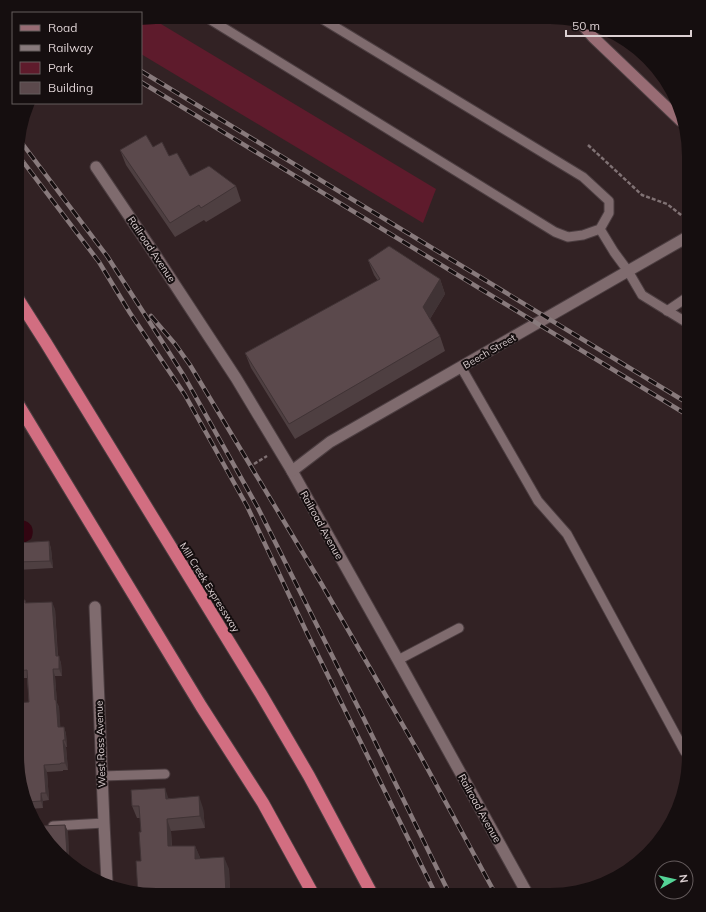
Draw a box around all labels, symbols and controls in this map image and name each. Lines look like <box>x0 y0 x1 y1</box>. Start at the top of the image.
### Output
legend <box>12 12 142 104</box>
scale bar <box>566 12 691 38</box>
text: 50 m <box>572 18 600 33</box>
text: Road <box>48 20 77 35</box>
text: Railway <box>48 40 94 55</box>
text: Park <box>48 60 74 75</box>
text: Building <box>48 80 93 95</box>
street label: Railroad Avenue <box>125 214 178 285</box>
street label: Beech Street <box>461 331 518 372</box>
street label: Railroad Avenue <box>297 489 346 562</box>
street label: Mill Creek Expressway <box>177 540 243 635</box>
street label: West Ross Avenue <box>92 700 109 788</box>
street label: Railroad Avenue <box>455 772 504 845</box>
north arrow <box>654 860 694 900</box>
text: N <box>676 874 691 884</box>

